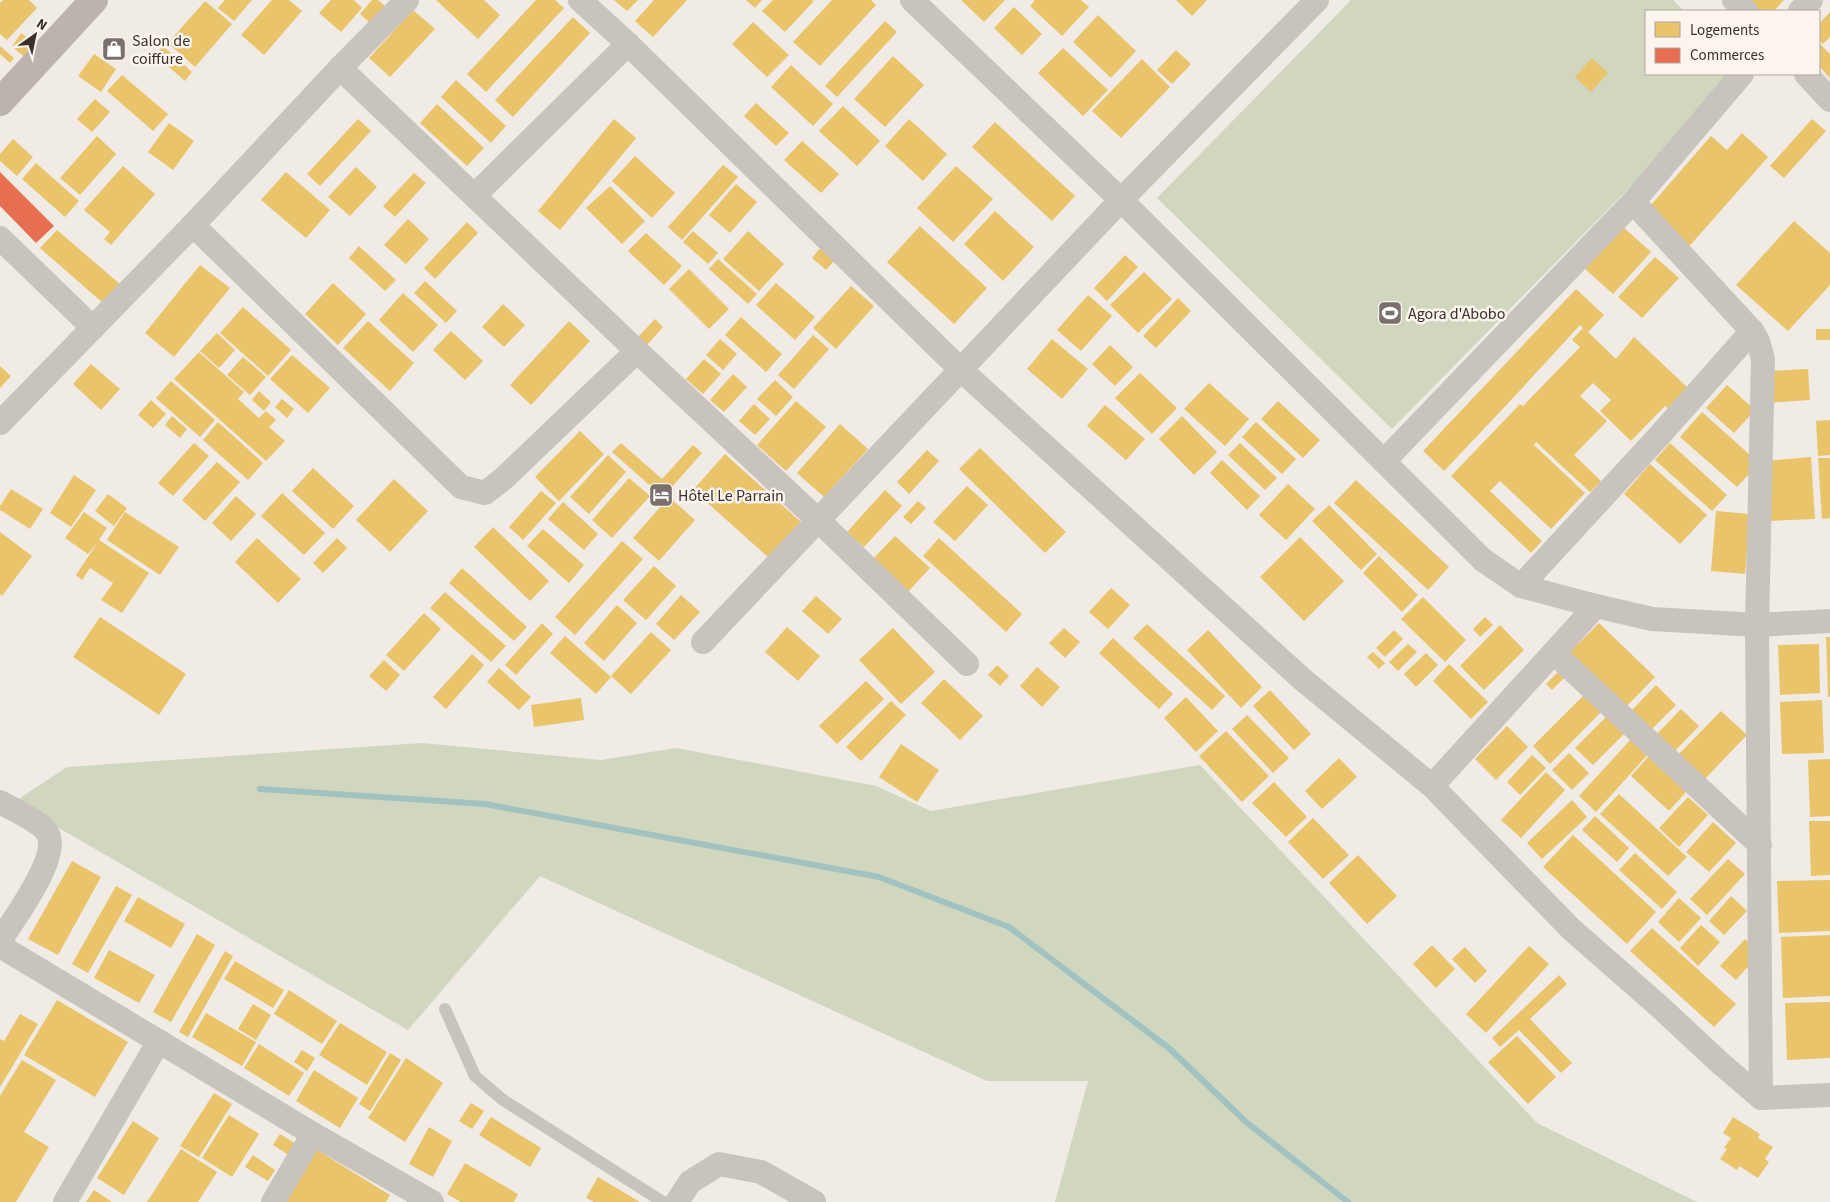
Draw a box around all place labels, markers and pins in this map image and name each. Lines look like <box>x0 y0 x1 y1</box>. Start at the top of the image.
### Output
place label: Salon de coiffure <box>132 30 190 70</box>
shop icon: Salon de coiffure <box>101 36 127 62</box>
sports icon: Agora d'Abobo <box>1377 300 1403 326</box>
place label: Agora d'Abobo <box>1408 303 1505 325</box>
hotel icon: Hôtel Le Parrain <box>648 482 674 508</box>
place label: Hôtel Le Parrain <box>678 485 784 507</box>

